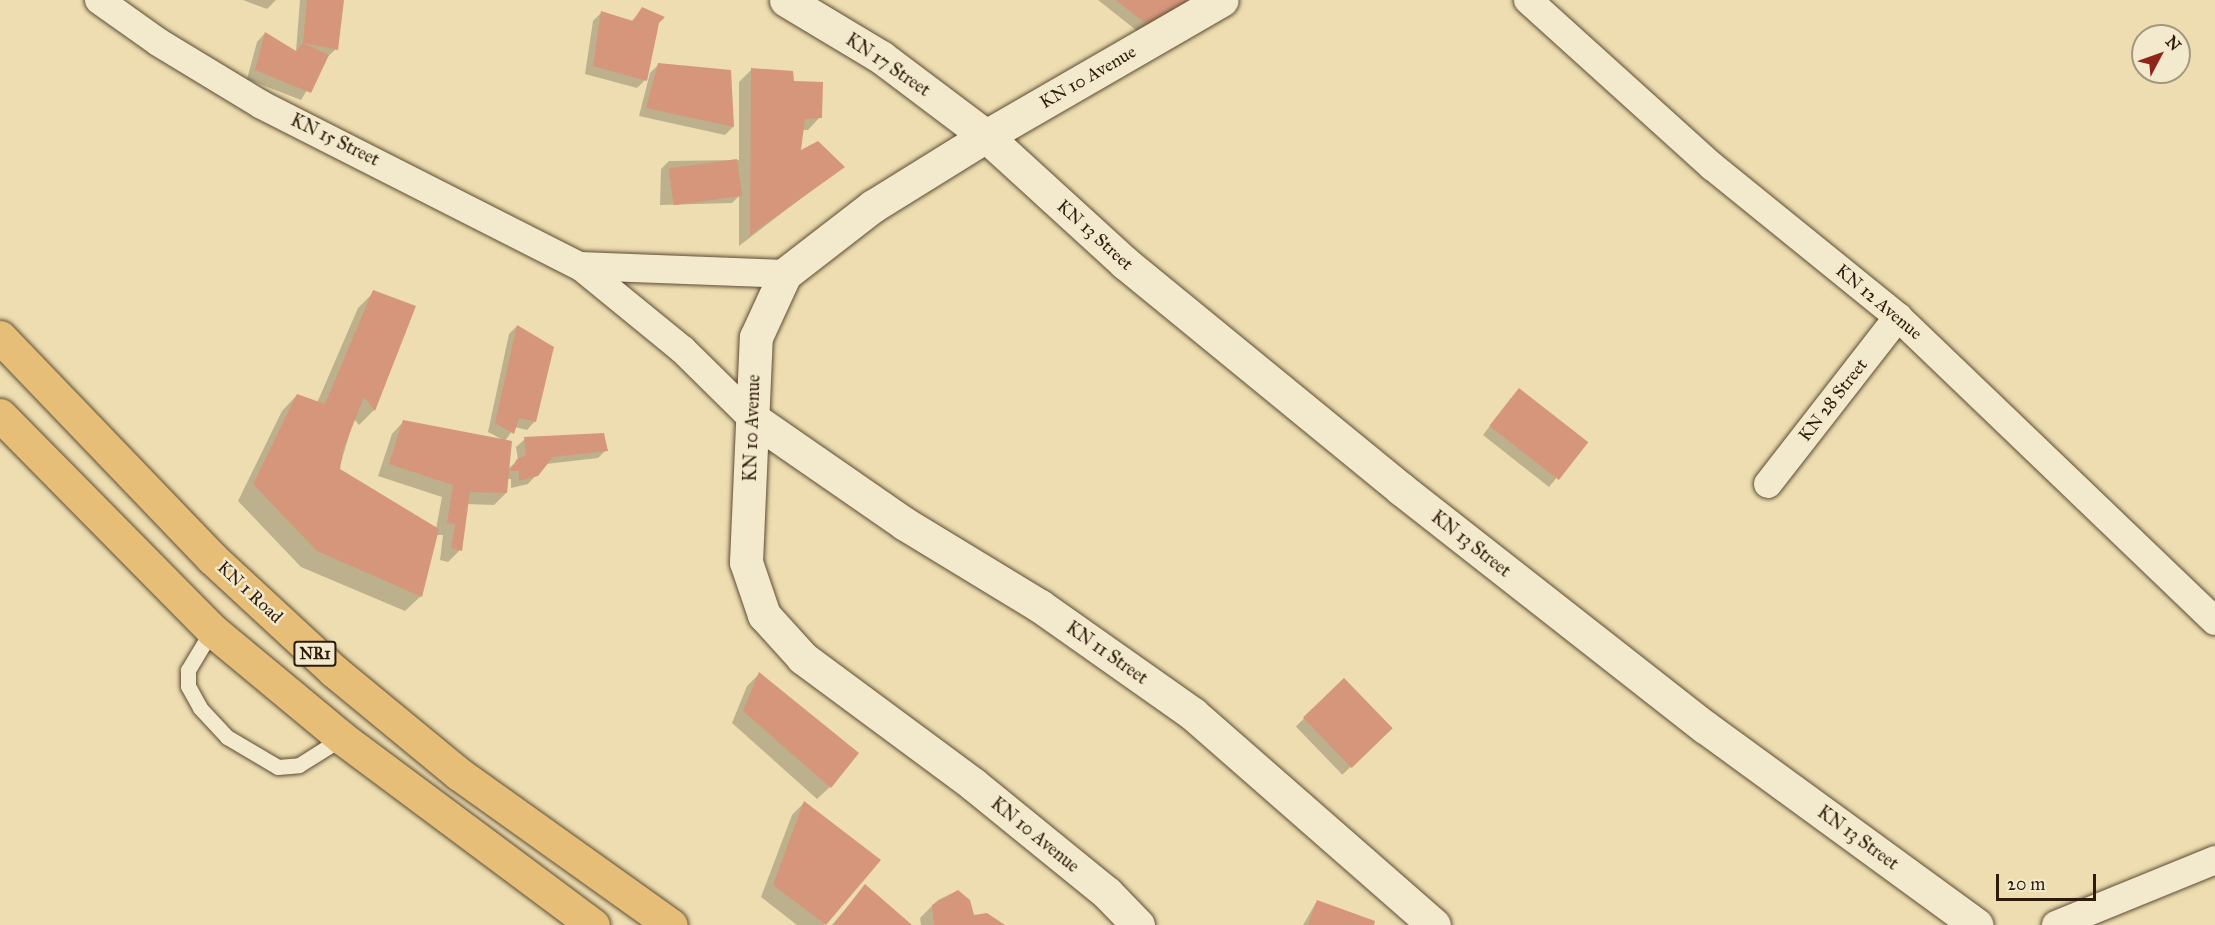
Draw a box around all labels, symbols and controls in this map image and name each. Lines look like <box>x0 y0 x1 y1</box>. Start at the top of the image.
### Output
north arrow <box>2131 24 2191 84</box>
street label: KN 17 Street <box>842 29 934 101</box>
text: N <box>2162 32 2185 55</box>
street label: KN 10 Avenue <box>1036 41 1140 113</box>
street label: KN 15 Street <box>287 109 383 171</box>
street label: KN 13 Street <box>1053 195 1137 275</box>
street label: KN 12 Avenue <box>1832 260 1926 344</box>
street label: KN 28 Street <box>1794 354 1872 446</box>
street label: KN 10 Avenue <box>739 374 765 482</box>
street label: KN 13 Street <box>1427 506 1515 582</box>
street label: KN 1 Road <box>213 556 287 628</box>
street label: KN 11 Street <box>1062 617 1152 689</box>
road number: NR1 <box>292 641 338 667</box>
street label: KN 10 Avenue <box>986 793 1084 877</box>
street label: KN 13 Street <box>1813 801 1903 875</box>
scale bar <box>1999 862 2100 900</box>
text: 20 m <box>2007 873 2045 895</box>

